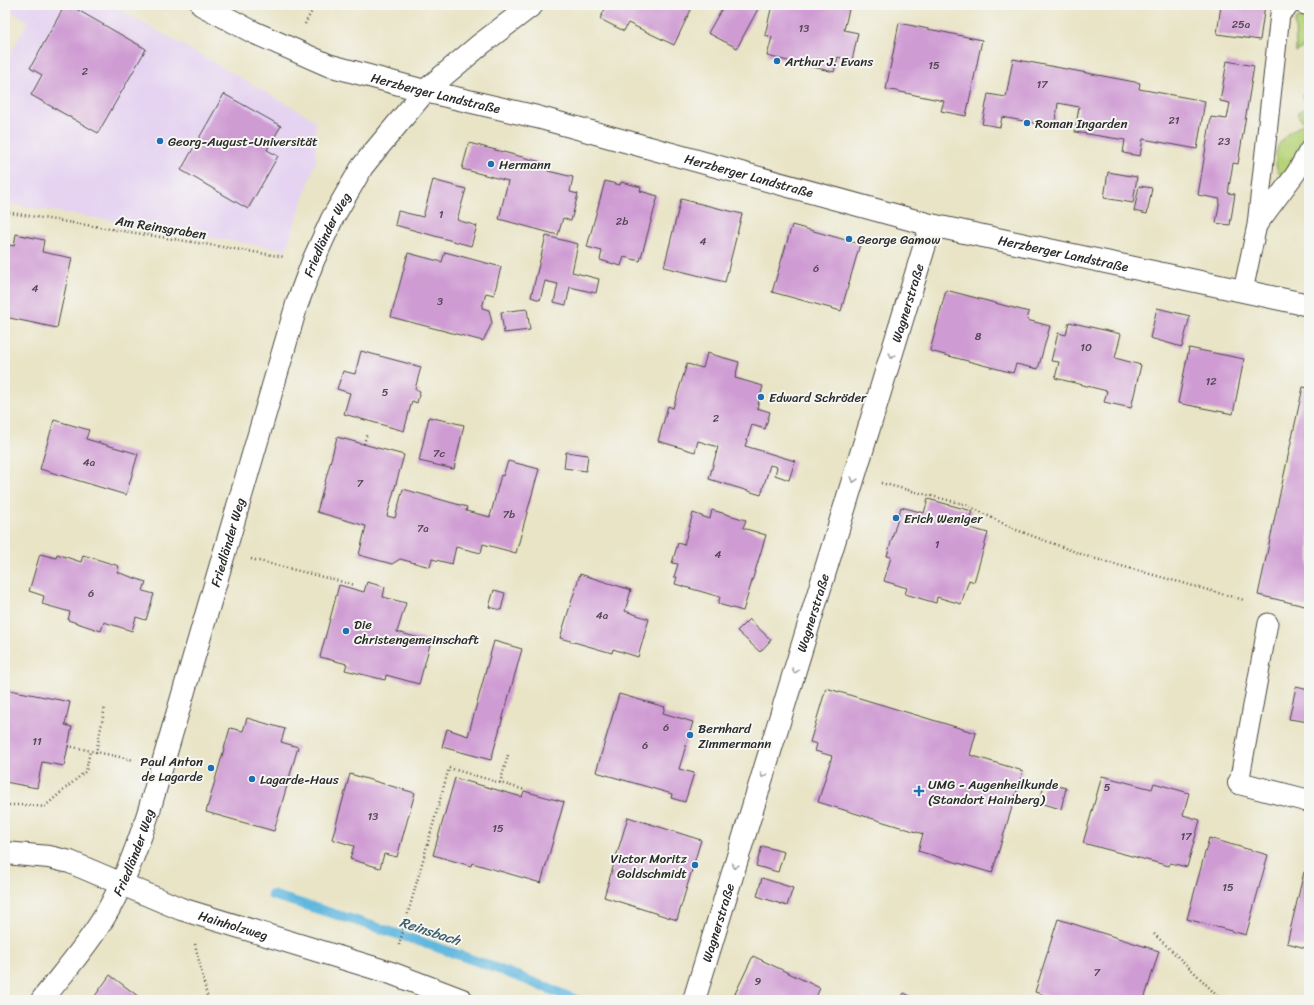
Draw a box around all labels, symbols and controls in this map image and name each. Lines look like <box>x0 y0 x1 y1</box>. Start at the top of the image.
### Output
house number: 25a <box>1232 15 1251 34</box>
house number: 13 <box>799 19 809 38</box>
place label: Arthur J. Evans <box>784 50 874 73</box>
marker: Arthur J. Evans <box>772 56 782 66</box>
house number: 15 <box>928 56 940 75</box>
house number: 2 <box>82 62 89 81</box>
street label: Herzberger Landstraße <box>368 66 503 120</box>
house number: 17 <box>1037 75 1048 94</box>
house number: 21 <box>1168 111 1180 130</box>
place label: Roman Ingarden <box>1035 112 1128 135</box>
marker: Roman Ingarden <box>1022 118 1032 128</box>
place label: Georg-August-Universität <box>168 130 318 153</box>
house number: 23 <box>1218 132 1230 151</box>
marker: Georg-August-Universität <box>155 136 165 146</box>
street label: Herzberger Landstraße <box>682 147 816 204</box>
place label: Hermann <box>499 153 551 176</box>
marker: Hermann <box>486 159 496 169</box>
street label: Friedländer Weg <box>297 187 357 280</box>
house number: 1 <box>439 205 444 224</box>
street label: Am Reinsgraben <box>113 209 208 246</box>
house number: 2b <box>616 212 628 231</box>
place label: George Gamow <box>857 228 941 251</box>
street label: Herzberger Landstraße <box>996 229 1131 279</box>
house number: 4 <box>700 232 707 251</box>
marker: George Gamow <box>844 234 854 244</box>
house number: 6 <box>813 259 819 278</box>
street label: Wagnerstraße <box>885 260 931 345</box>
house number: 4 <box>32 279 39 298</box>
house number: 3 <box>437 292 443 311</box>
house number: 8 <box>975 327 982 346</box>
house number: 10 <box>1080 338 1092 357</box>
one-way arrow <box>888 352 897 359</box>
house number: 12 <box>1205 372 1217 391</box>
house number: 5 <box>382 383 389 402</box>
place label: Edward Schröder <box>769 386 867 409</box>
marker: Edward Schröder <box>756 392 766 402</box>
house number: 2 <box>713 409 720 428</box>
house number: 7c <box>433 444 445 463</box>
house number: 4a <box>83 453 96 472</box>
house number: 7 <box>357 474 364 493</box>
one-way arrow <box>850 477 859 484</box>
street label: Friedländer Weg <box>204 495 252 590</box>
house number: 7b <box>503 505 515 524</box>
place label: Erich Weniger <box>904 507 983 530</box>
marker: Erich Weniger <box>891 513 901 523</box>
house number: 7a <box>417 519 429 538</box>
house number: 1 <box>935 535 940 554</box>
house number: 4 <box>715 545 722 564</box>
street label: Wagnerstraße <box>790 570 836 655</box>
house number: 6 <box>88 584 94 603</box>
house number: 4a <box>596 606 609 625</box>
place label: Die Christengemeinschaft <box>354 613 479 651</box>
marker: Die Christengemeinschaft <box>341 626 351 636</box>
one-way arrow <box>791 668 800 675</box>
place label: Bernhard Zimmermann <box>698 717 771 755</box>
house number: 6 <box>663 718 669 737</box>
marker: Bernhard Zimmermann <box>685 730 695 740</box>
house number: 11 <box>32 732 42 751</box>
house number: 6 <box>642 736 648 755</box>
place label: Paul Anton de Lagarde <box>140 750 203 788</box>
marker: Paul Anton de Lagarde <box>206 763 216 773</box>
place label: Lagarde-Haus <box>260 768 340 791</box>
one-way arrow <box>759 771 768 778</box>
place label: UMG - Augenheilkunde (Standort Hainberg) <box>928 773 1058 811</box>
marker: Lagarde-Haus <box>247 774 257 784</box>
house number: 5 <box>1104 778 1111 797</box>
marker: UMG - Augenheilkunde (Standort Hainberg) <box>913 785 925 797</box>
street label: Friedländer Weg <box>106 806 161 900</box>
house number: 13 <box>368 807 378 826</box>
house number: 15 <box>492 819 504 838</box>
house number: 17 <box>1181 827 1192 846</box>
place label: Victor Moritz Goldschmidt <box>610 847 688 885</box>
marker: Victor Moritz Goldschmidt <box>690 860 700 870</box>
one-way arrow <box>731 862 740 869</box>
house number: 15 <box>1222 878 1234 897</box>
street label: Wagnerstraße <box>695 880 741 965</box>
street label: Hainholzweg <box>195 904 271 947</box>
water label: Reinsbach <box>396 910 465 954</box>
house number: 7 <box>1094 963 1101 982</box>
house number: 9 <box>755 972 762 991</box>

